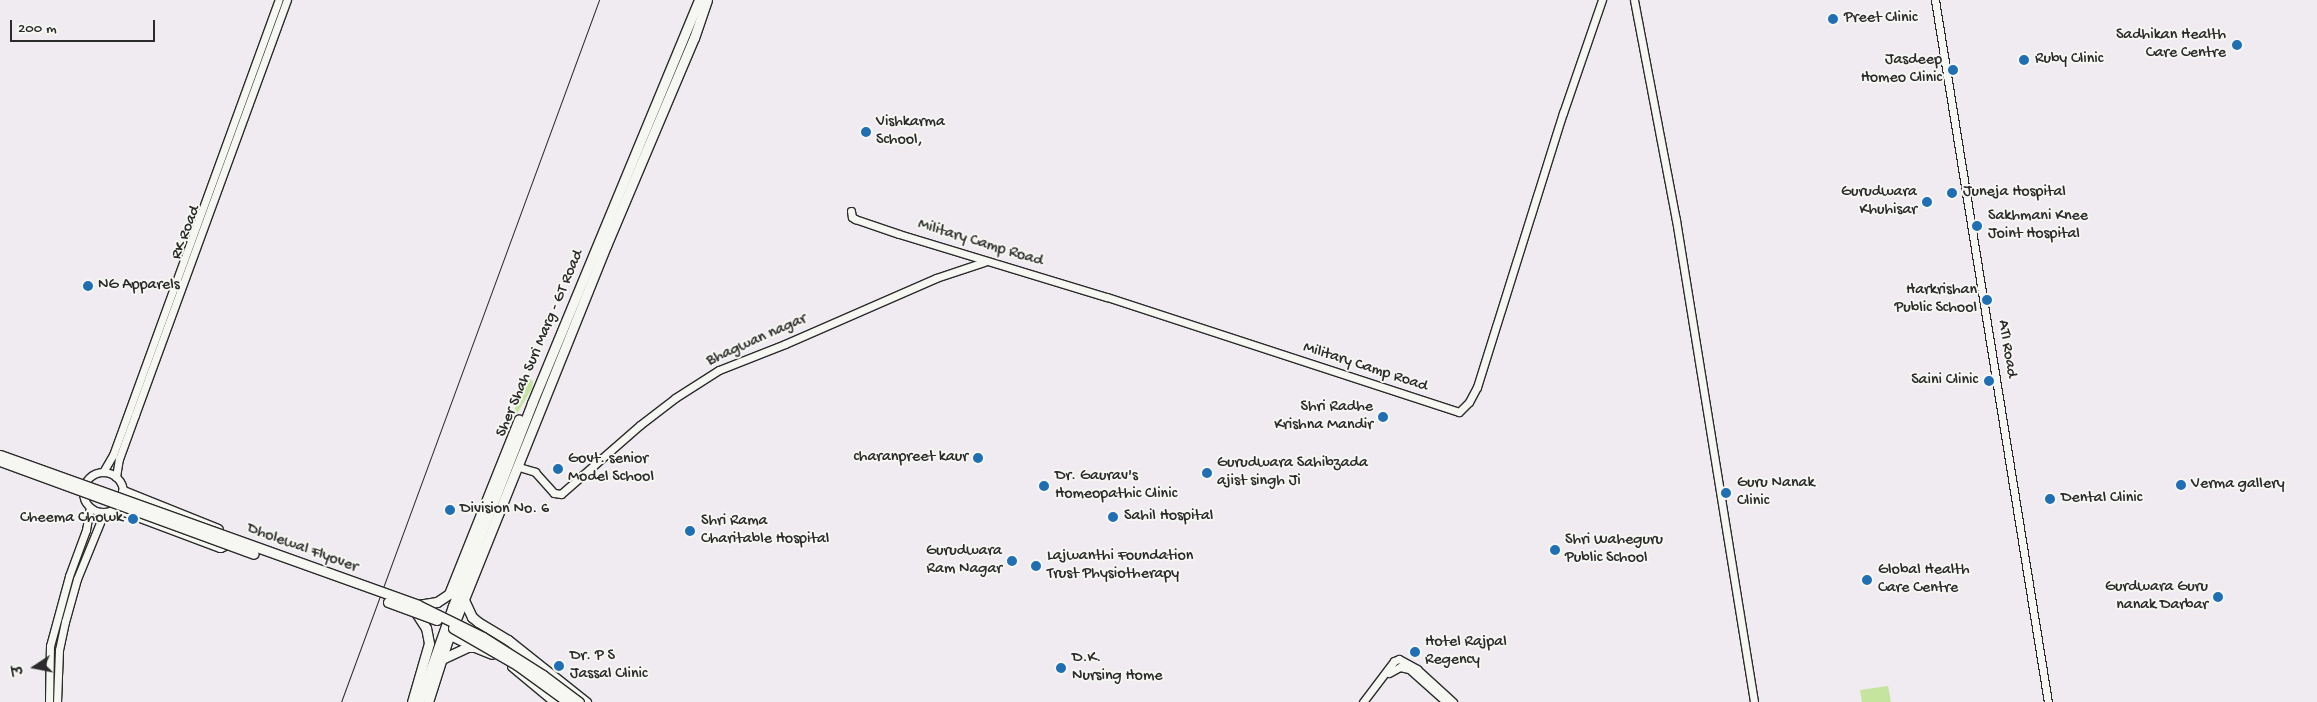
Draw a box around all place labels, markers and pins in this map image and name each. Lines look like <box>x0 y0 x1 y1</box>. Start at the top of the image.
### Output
place label: Preet Clinic <box>1844 9 1918 29</box>
marker: Preet Clinic <box>1826 12 1840 26</box>
place label: Sadhikan Health Care Centre <box>2116 26 2226 64</box>
marker: Sadhikan Health Care Centre <box>2230 38 2244 52</box>
place label: Ruby Clinic <box>2035 50 2103 70</box>
place label: Jasdeep Homeo Clinic <box>1861 51 1942 89</box>
marker: Ruby Clinic <box>2017 53 2031 67</box>
marker: Jasdeep Homeo Clinic <box>1946 63 1960 77</box>
place label: Vishkarma School, <box>876 113 945 151</box>
marker: Vishkarma School, <box>860 126 872 138</box>
place label: Gurudwara Khuhisar <box>1841 183 1917 221</box>
place label: Juneja Hospital <box>1963 183 2066 203</box>
marker: Juneja Hospital <box>1945 186 1959 200</box>
marker: Gurudwara Khuhisar <box>1921 196 1933 208</box>
place label: Sakhmani Knee Joint Hospital <box>1988 207 2088 245</box>
marker: Sakhmani Knee Joint Hospital <box>1970 219 1984 233</box>
place label: NG Apparels <box>98 276 180 296</box>
marker: NG Apparels <box>82 280 94 292</box>
place label: Harkrishan Public School <box>1894 281 1977 319</box>
marker: Harkrishan Public School <box>1981 294 1993 306</box>
place label: Saini Clinic <box>1911 371 1978 391</box>
marker: Saini Clinic <box>1982 374 1996 388</box>
place label: Shri Radhe Krishna Mandir <box>1274 398 1373 436</box>
marker: Shri Radhe Krishna Mandir <box>1377 411 1389 423</box>
place label: charanpreet kaur <box>853 448 968 468</box>
place label: Govt. senior Model School <box>568 450 654 488</box>
marker: charanpreet kaur <box>972 452 984 464</box>
place label: Gurudwara Sahibzada ajist singh Ji <box>1217 454 1368 492</box>
marker: Govt. senior Model School <box>552 463 564 475</box>
place label: Dr. Gaurav's Homeopathic Clinic <box>1055 467 1177 505</box>
marker: Gurudwara Sahibzada ajist singh Ji <box>1201 467 1213 479</box>
place label: Guru Nanak Clinic <box>1737 474 1815 512</box>
place label: Verma gallery <box>2191 475 2285 495</box>
marker: Dr. Gaurav's Homeopathic Clinic <box>1037 479 1051 493</box>
marker: Verma gallery <box>2175 479 2187 491</box>
marker: Guru Nanak Clinic <box>1719 486 1733 500</box>
place label: Dental Clinic <box>2061 489 2142 509</box>
marker: Dental Clinic <box>2043 492 2057 506</box>
place label: Division No. 6 <box>460 500 549 520</box>
marker: Division No. 6 <box>444 504 456 516</box>
place label: Sahil Hospital <box>1124 507 1213 527</box>
place label: Cheema Chowk <box>20 509 123 529</box>
marker: Sahil Hospital <box>1106 510 1120 524</box>
place label: Shri Rama Charitable Hospital <box>701 512 829 550</box>
marker: Cheema Chowk <box>127 513 139 525</box>
marker: Shri Rama Charitable Hospital <box>683 524 697 538</box>
place label: Shri Waheguru Public School <box>1565 531 1663 569</box>
place label: Gurudwara Ram Nagar <box>926 542 1002 580</box>
marker: Shri Waheguru Public School <box>1549 544 1561 556</box>
place label: Lajwanthi Foundation Trust Physiotherapy <box>1047 547 1193 585</box>
marker: Gurudwara Ram Nagar <box>1006 555 1018 567</box>
marker: Lajwanthi Foundation Trust Physiotherapy <box>1029 559 1043 573</box>
place label: Global Health Care Centre <box>1878 561 1969 599</box>
marker: Global Health Care Centre <box>1860 573 1874 587</box>
place label: Gurdwara Guru nanak Darbar <box>2105 578 2208 616</box>
marker: Gurdwara Guru nanak Darbar <box>2212 591 2224 603</box>
place label: Hotel Rajpal Regency <box>1425 633 1507 671</box>
marker: Hotel Rajpal Regency <box>1409 646 1421 658</box>
place label: Dr. P S Jassal Clinic <box>570 647 648 685</box>
place label: D.K. Nursing Home <box>1072 649 1163 687</box>
marker: Dr. P S Jassal Clinic <box>552 659 566 673</box>
marker: D.K. Nursing Home <box>1054 661 1068 675</box>

